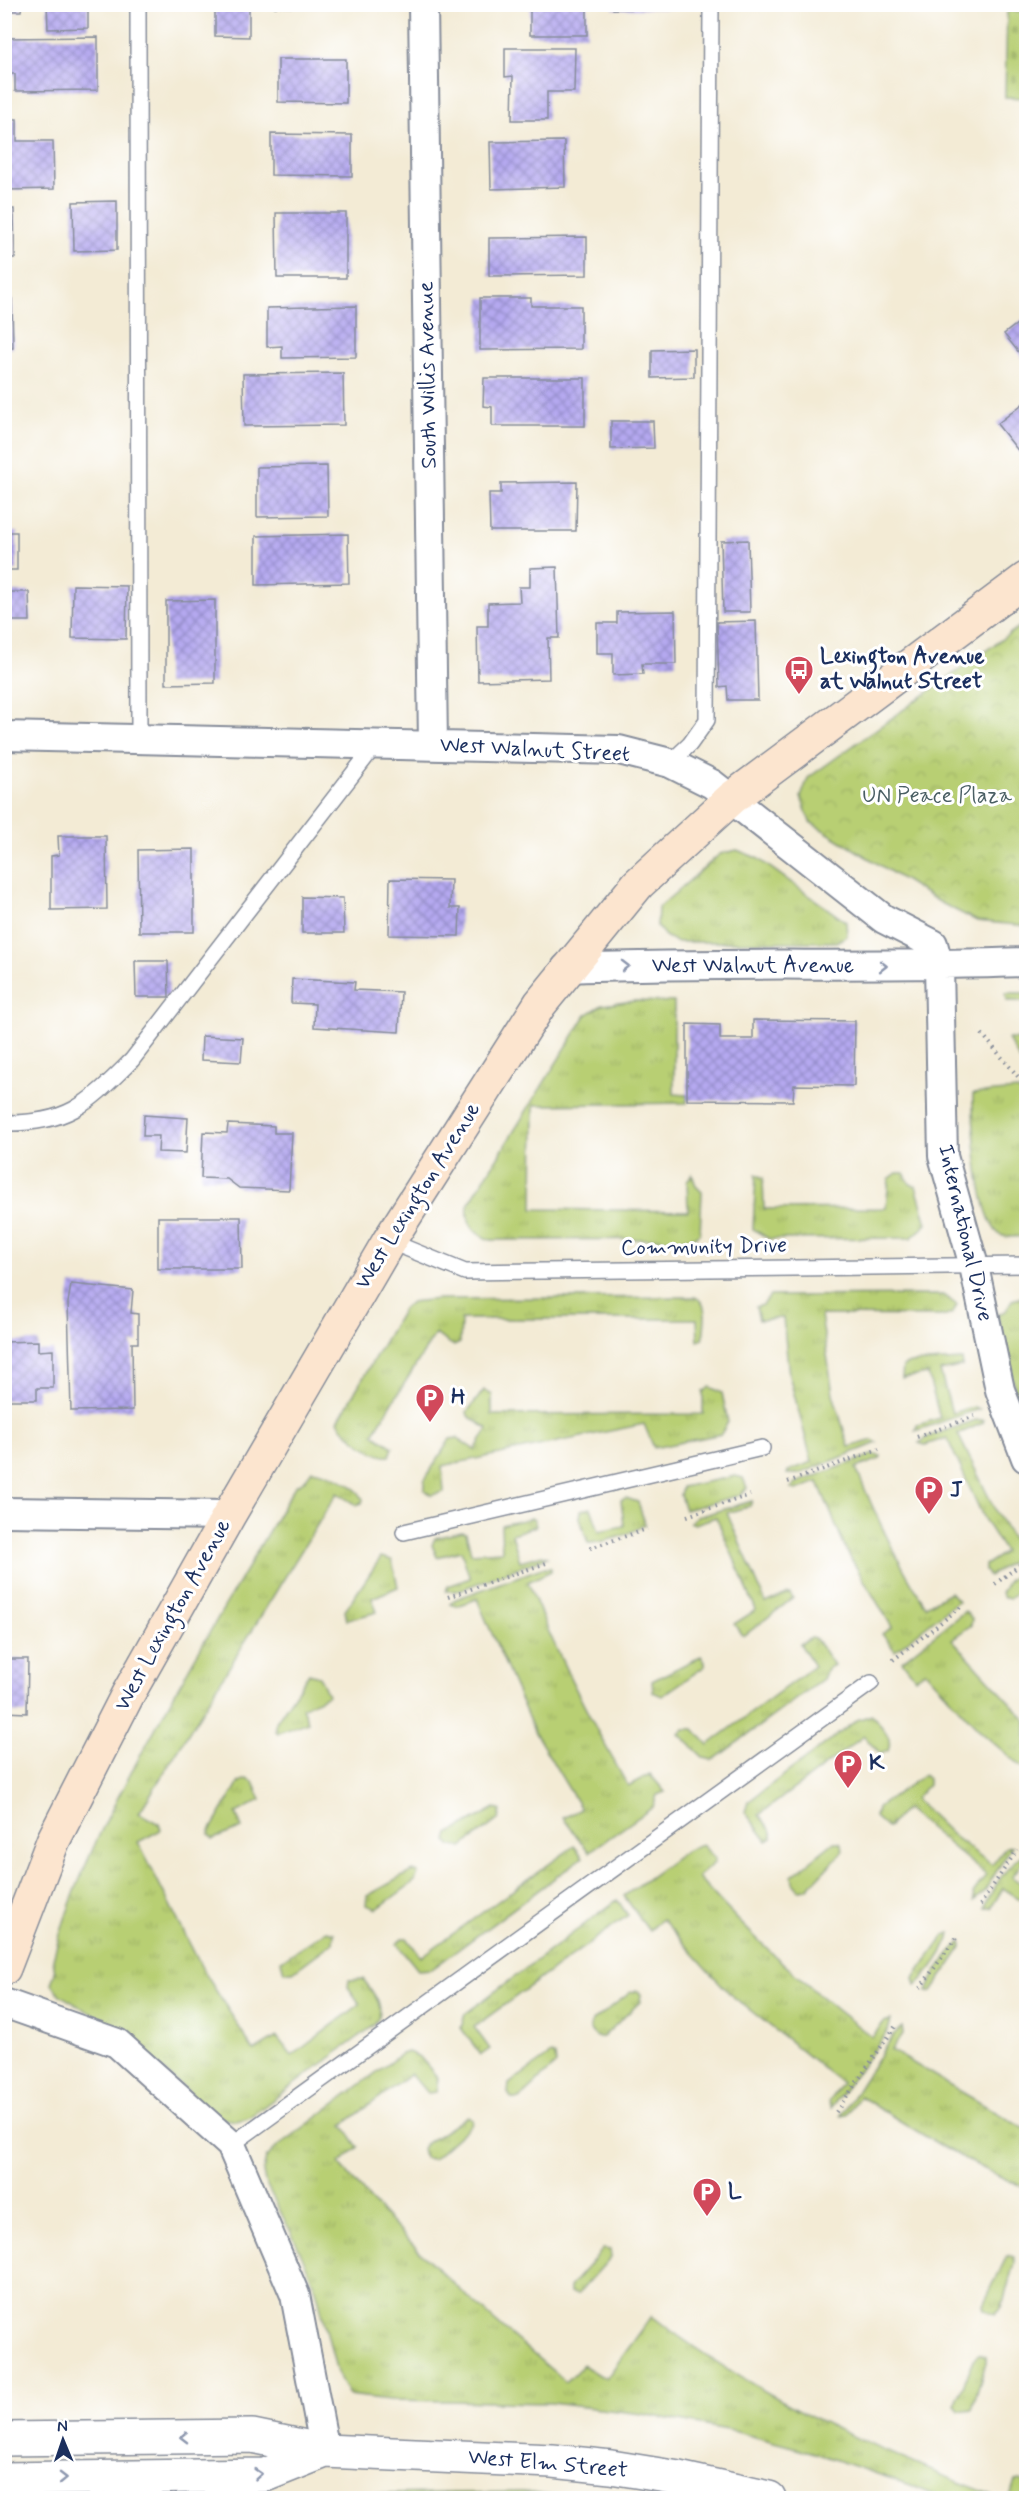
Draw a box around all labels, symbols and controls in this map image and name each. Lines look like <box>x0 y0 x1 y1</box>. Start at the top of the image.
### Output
street label: South Willis Avenue <box>412 281 444 469</box>
place label: Lexington Avenue at Walnut Street <box>820 643 985 696</box>
bus stop icon: Lexington Avenue at Walnut Street <box>783 654 815 696</box>
street label: West Walnut Street <box>439 731 631 769</box>
park label: UN Peace Plaza <box>862 782 1013 810</box>
street label: West Walnut Avenue <box>652 952 854 980</box>
one-way arrow <box>620 960 629 972</box>
one-way arrow <box>878 960 887 972</box>
street label: West Lexington Avenue <box>349 1097 490 1296</box>
street label: International Drive <box>931 1142 999 1324</box>
street label: Community Drive <box>621 1232 787 1262</box>
parking icon: H <box>414 1382 446 1424</box>
place label: H <box>451 1384 465 1412</box>
parking icon: J <box>913 1474 945 1516</box>
place label: J <box>950 1476 963 1504</box>
street label: West Lexington Avenue <box>108 1514 240 1718</box>
parking icon: K <box>832 1748 864 1790</box>
place label: K <box>869 1750 885 1778</box>
parking icon: L <box>691 2176 723 2218</box>
place label: L <box>728 2178 742 2206</box>
north arrow <box>33 2410 93 2470</box>
text: N <box>57 2416 68 2437</box>
one-way arrow <box>179 2431 188 2443</box>
street label: West Elm Street <box>467 2443 629 2485</box>
one-way arrow <box>253 2468 262 2481</box>
one-way arrow <box>58 2472 67 2484</box>

